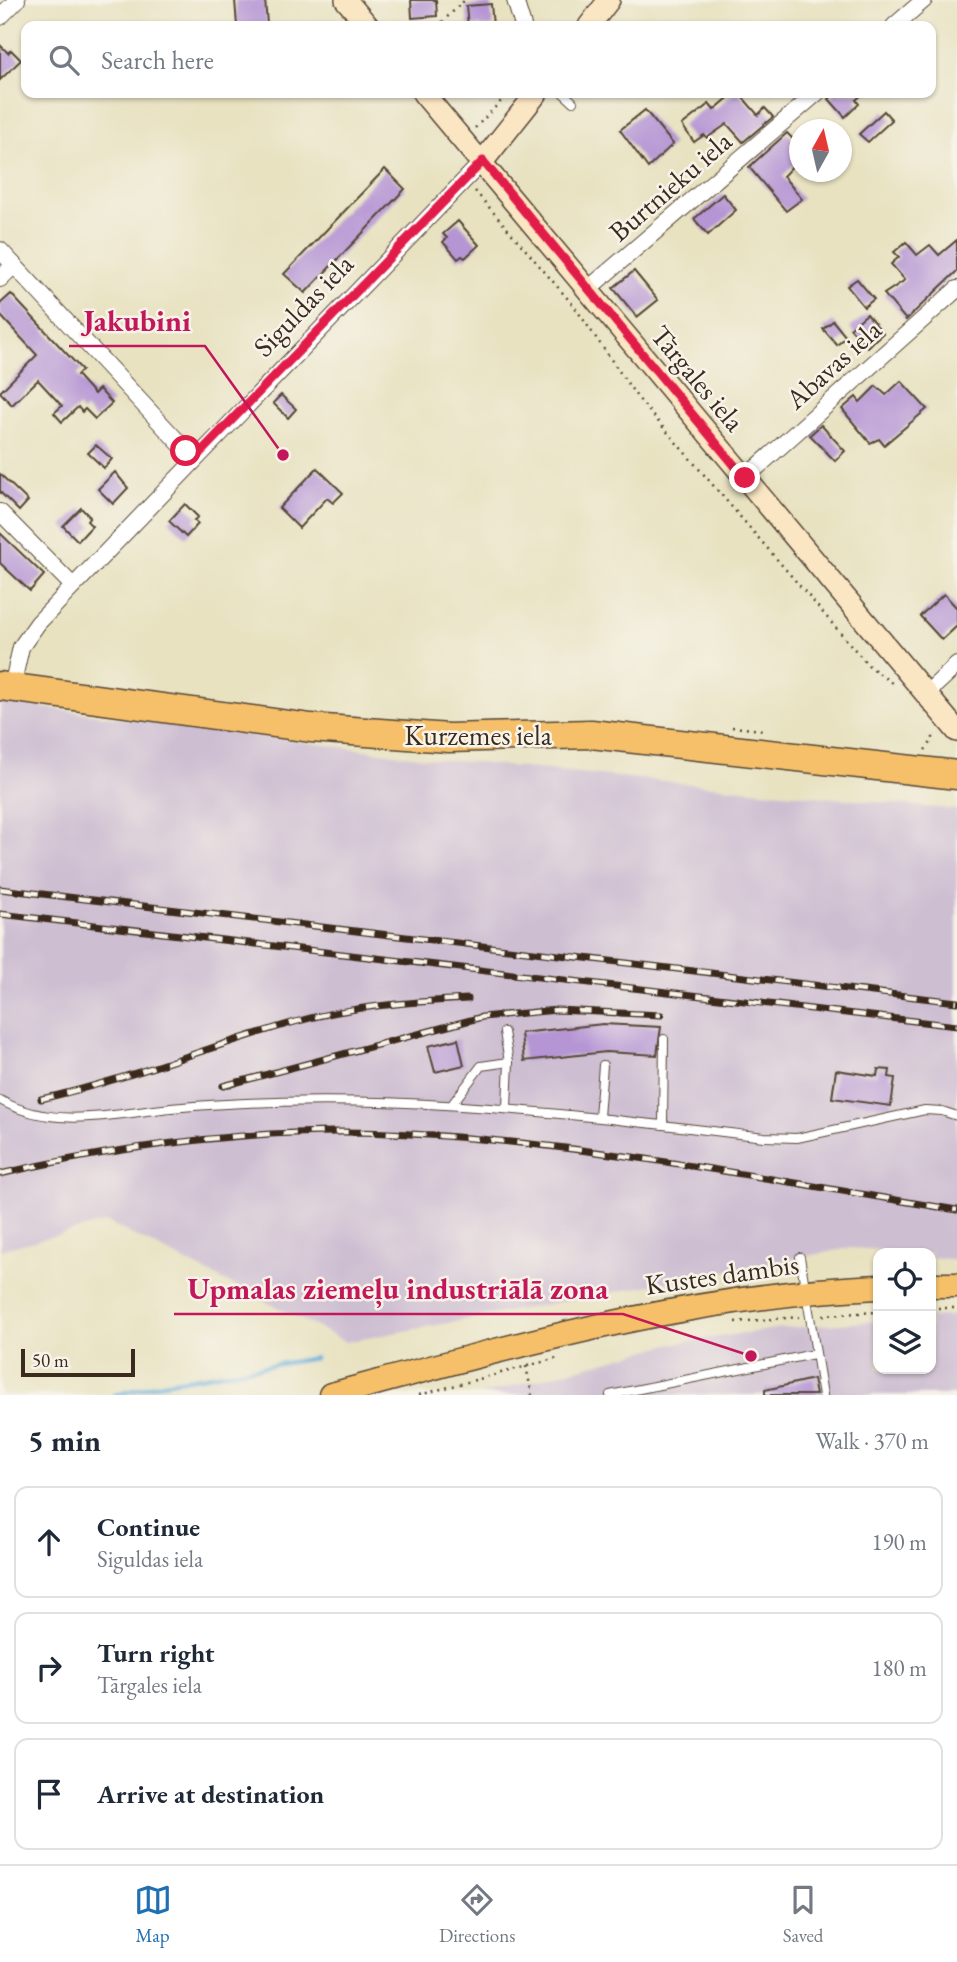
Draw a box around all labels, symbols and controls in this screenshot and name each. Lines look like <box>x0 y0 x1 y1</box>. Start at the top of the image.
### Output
search box <box>21 21 936 98</box>
icon: search <box>45 41 83 79</box>
text: Search here <box>101 43 214 77</box>
north arrow <box>789 119 852 182</box>
street label: Burtnieku iela <box>601 122 739 249</box>
street label: Siguldas iela <box>245 245 361 364</box>
callout: Jakubini <box>69 295 205 346</box>
text: Jakubini <box>80 301 191 340</box>
street label: Abavas iela <box>777 311 889 417</box>
street label: Tārgales iela <box>643 318 753 439</box>
route start <box>170 435 201 466</box>
route end <box>729 462 760 493</box>
street label: Kurzemes iela <box>404 717 553 753</box>
street label: Kustes dambis <box>643 1245 801 1303</box>
map controls <box>873 1248 936 1374</box>
button: locate <box>873 1248 936 1311</box>
callout: Upmalas ziemeļu industriālā zona <box>174 1263 623 1314</box>
text: Upmalas ziemeļu industriālā zona <box>188 1269 609 1308</box>
button: layers <box>873 1311 936 1374</box>
scale bar <box>21 1346 135 1378</box>
text: 50 m <box>32 1348 69 1373</box>
text: 5 min <box>28 1421 101 1460</box>
text: Walk · 370 m <box>815 1426 929 1456</box>
text: Continue <box>97 1510 200 1544</box>
icon: ahead <box>30 1523 68 1561</box>
text: 190 m <box>871 1527 927 1557</box>
text: Siguldas iela <box>97 1544 203 1574</box>
text: Turn right <box>97 1636 215 1670</box>
icon: right <box>30 1649 68 1687</box>
text: 180 m <box>871 1653 927 1683</box>
text: Tārgales iela <box>97 1670 202 1700</box>
icon: arrive <box>30 1775 68 1813</box>
text: Arrive at destination <box>97 1777 324 1811</box>
tab: Map <box>134 1881 172 1948</box>
tab: Directions <box>439 1881 515 1948</box>
tab: Saved <box>783 1881 823 1948</box>

